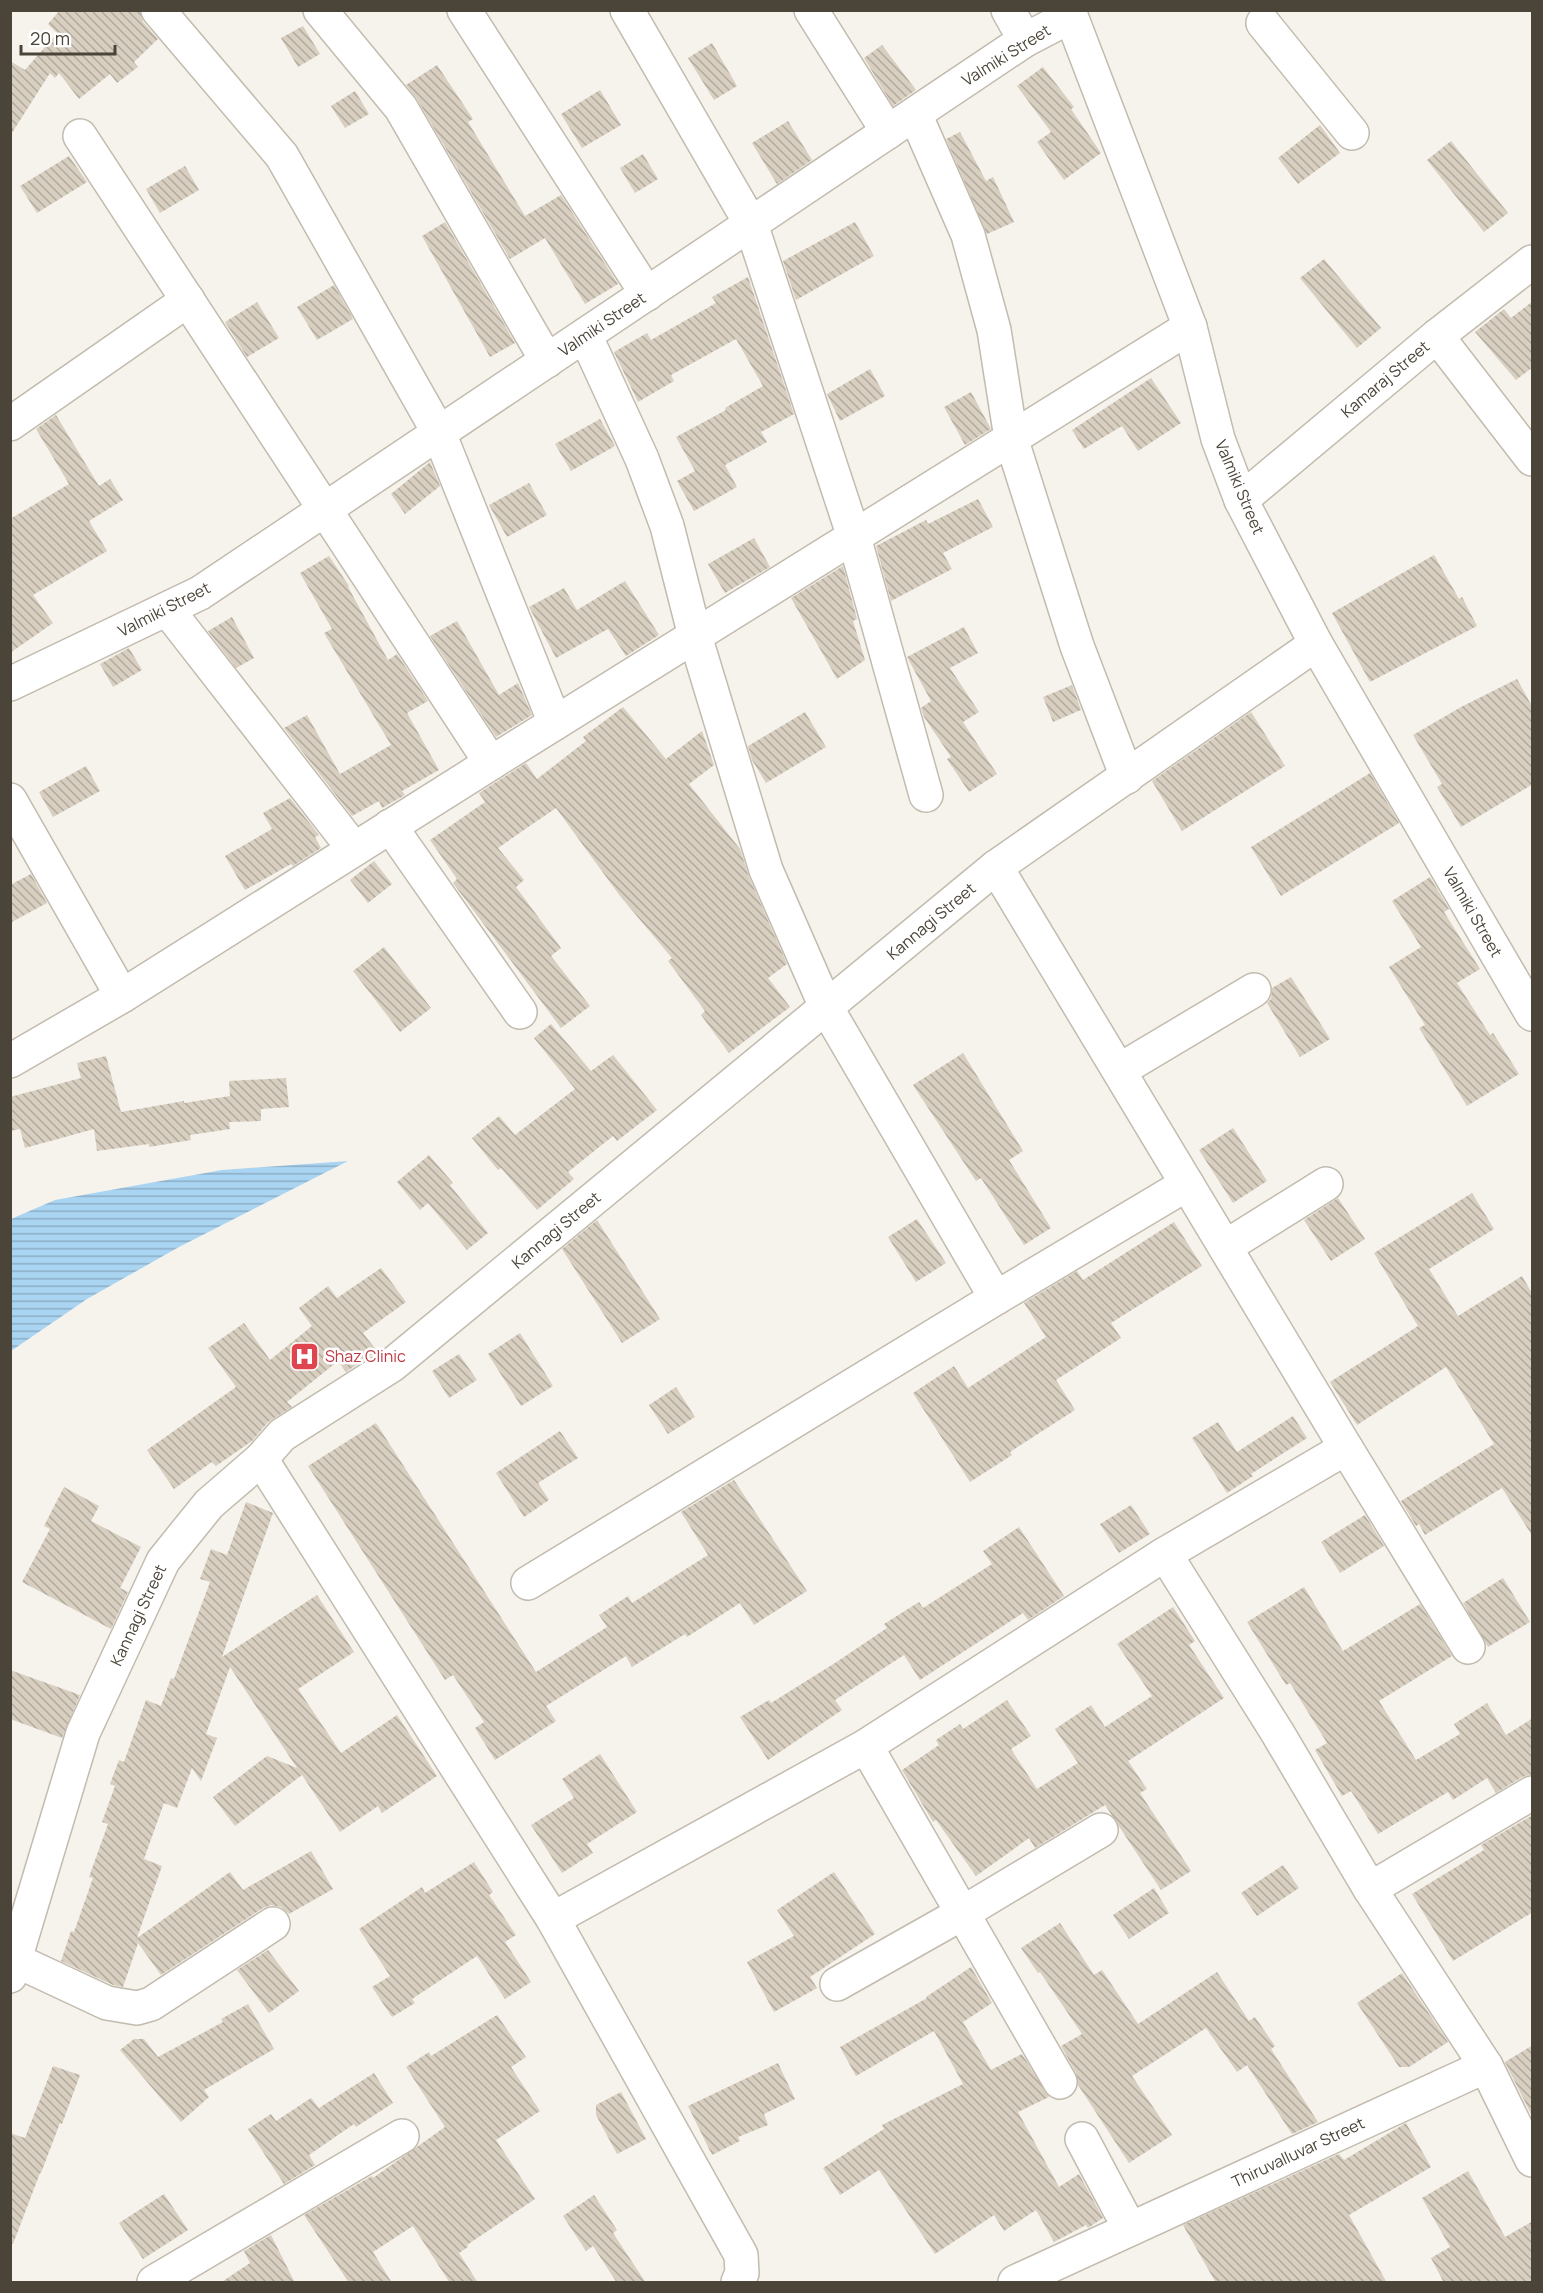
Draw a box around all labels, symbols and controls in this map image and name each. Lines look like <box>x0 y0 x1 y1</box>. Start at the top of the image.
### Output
scale bar <box>21 18 116 56</box>
street label: Valmiki Street <box>957 19 1055 91</box>
text: 20 m <box>30 26 70 50</box>
street label: Valmiki Street <box>554 287 650 361</box>
street label: Kamaraj Street <box>1336 335 1434 423</box>
street label: Valmiki Street <box>1210 436 1270 538</box>
street label: Valmiki Street <box>114 576 214 642</box>
street label: Valmiki Street <box>1438 863 1508 961</box>
street label: Kannagi Street <box>882 877 980 965</box>
street label: Kannagi Street <box>507 1186 605 1274</box>
hospital icon: Shaz Clinic <box>288 1340 320 1372</box>
place label: Shaz Clinic <box>325 1345 406 1367</box>
street label: Kannagi Street <box>105 1561 171 1669</box>
street label: Thiruvalluvar Street <box>1228 2112 1368 2192</box>

